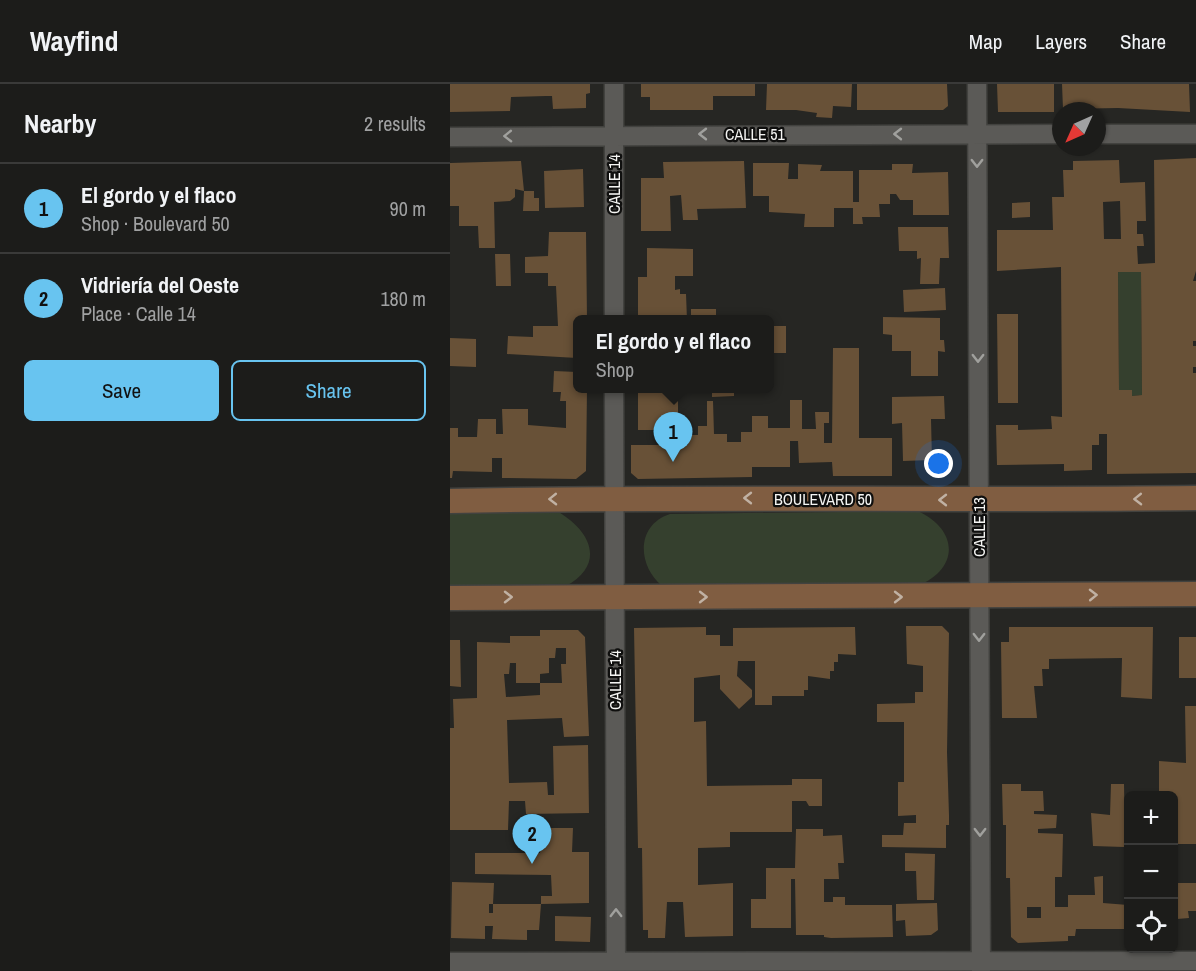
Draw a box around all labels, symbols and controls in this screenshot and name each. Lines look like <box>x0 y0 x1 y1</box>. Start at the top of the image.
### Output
text: Wayfind <box>30 22 118 60</box>
text: Map <box>969 27 1002 56</box>
text: Layers <box>1035 27 1087 56</box>
text: Share <box>1120 27 1166 56</box>
north arrow <box>1052 102 1106 156</box>
text: Nearby <box>24 106 96 141</box>
text: 2 results <box>364 110 426 137</box>
street label: CALLE 51 <box>725 123 786 145</box>
one-way arrow <box>698 128 707 140</box>
one-way arrow <box>893 128 902 140</box>
one-way arrow <box>503 130 512 142</box>
street label: CALLE 14 <box>603 154 625 214</box>
one-way arrow <box>971 159 983 168</box>
text: El gordo y el flaco <box>81 180 236 210</box>
text: 1 <box>39 195 48 222</box>
text: 90 m <box>390 195 426 222</box>
text: Shop · Boulevard 50 <box>81 210 230 237</box>
text: Vidriería del Oeste <box>81 270 239 300</box>
text: 2 <box>39 285 48 312</box>
text: 180 m <box>380 285 426 312</box>
text: Place · Calle 14 <box>81 300 196 327</box>
popup <box>573 315 774 393</box>
text: El gordo y el flaco <box>596 326 751 356</box>
one-way arrow <box>972 354 984 363</box>
text: Shop <box>596 356 634 383</box>
button: Save <box>24 360 219 421</box>
button: Share <box>231 360 426 421</box>
pin: 1 <box>654 412 692 462</box>
your location <box>924 449 953 478</box>
street label: BOULEVARD 50 <box>774 488 872 510</box>
one-way arrow <box>548 492 557 505</box>
one-way arrow <box>743 492 752 505</box>
one-way arrow <box>1133 493 1142 505</box>
one-way arrow <box>938 494 947 506</box>
street label: CALLE 13 <box>968 497 990 557</box>
one-way arrow <box>1089 589 1098 601</box>
one-way arrow <box>504 591 513 603</box>
one-way arrow <box>699 591 708 603</box>
one-way arrow <box>894 591 903 603</box>
one-way arrow <box>973 633 985 642</box>
street label: CALLE 14 <box>604 650 626 710</box>
map controls <box>1124 791 1178 953</box>
button: + <box>1124 791 1178 845</box>
pin: 2 <box>512 814 551 864</box>
one-way arrow <box>974 828 986 837</box>
button: − <box>1124 845 1178 899</box>
button: locate <box>1124 899 1178 953</box>
one-way arrow <box>610 908 622 917</box>

